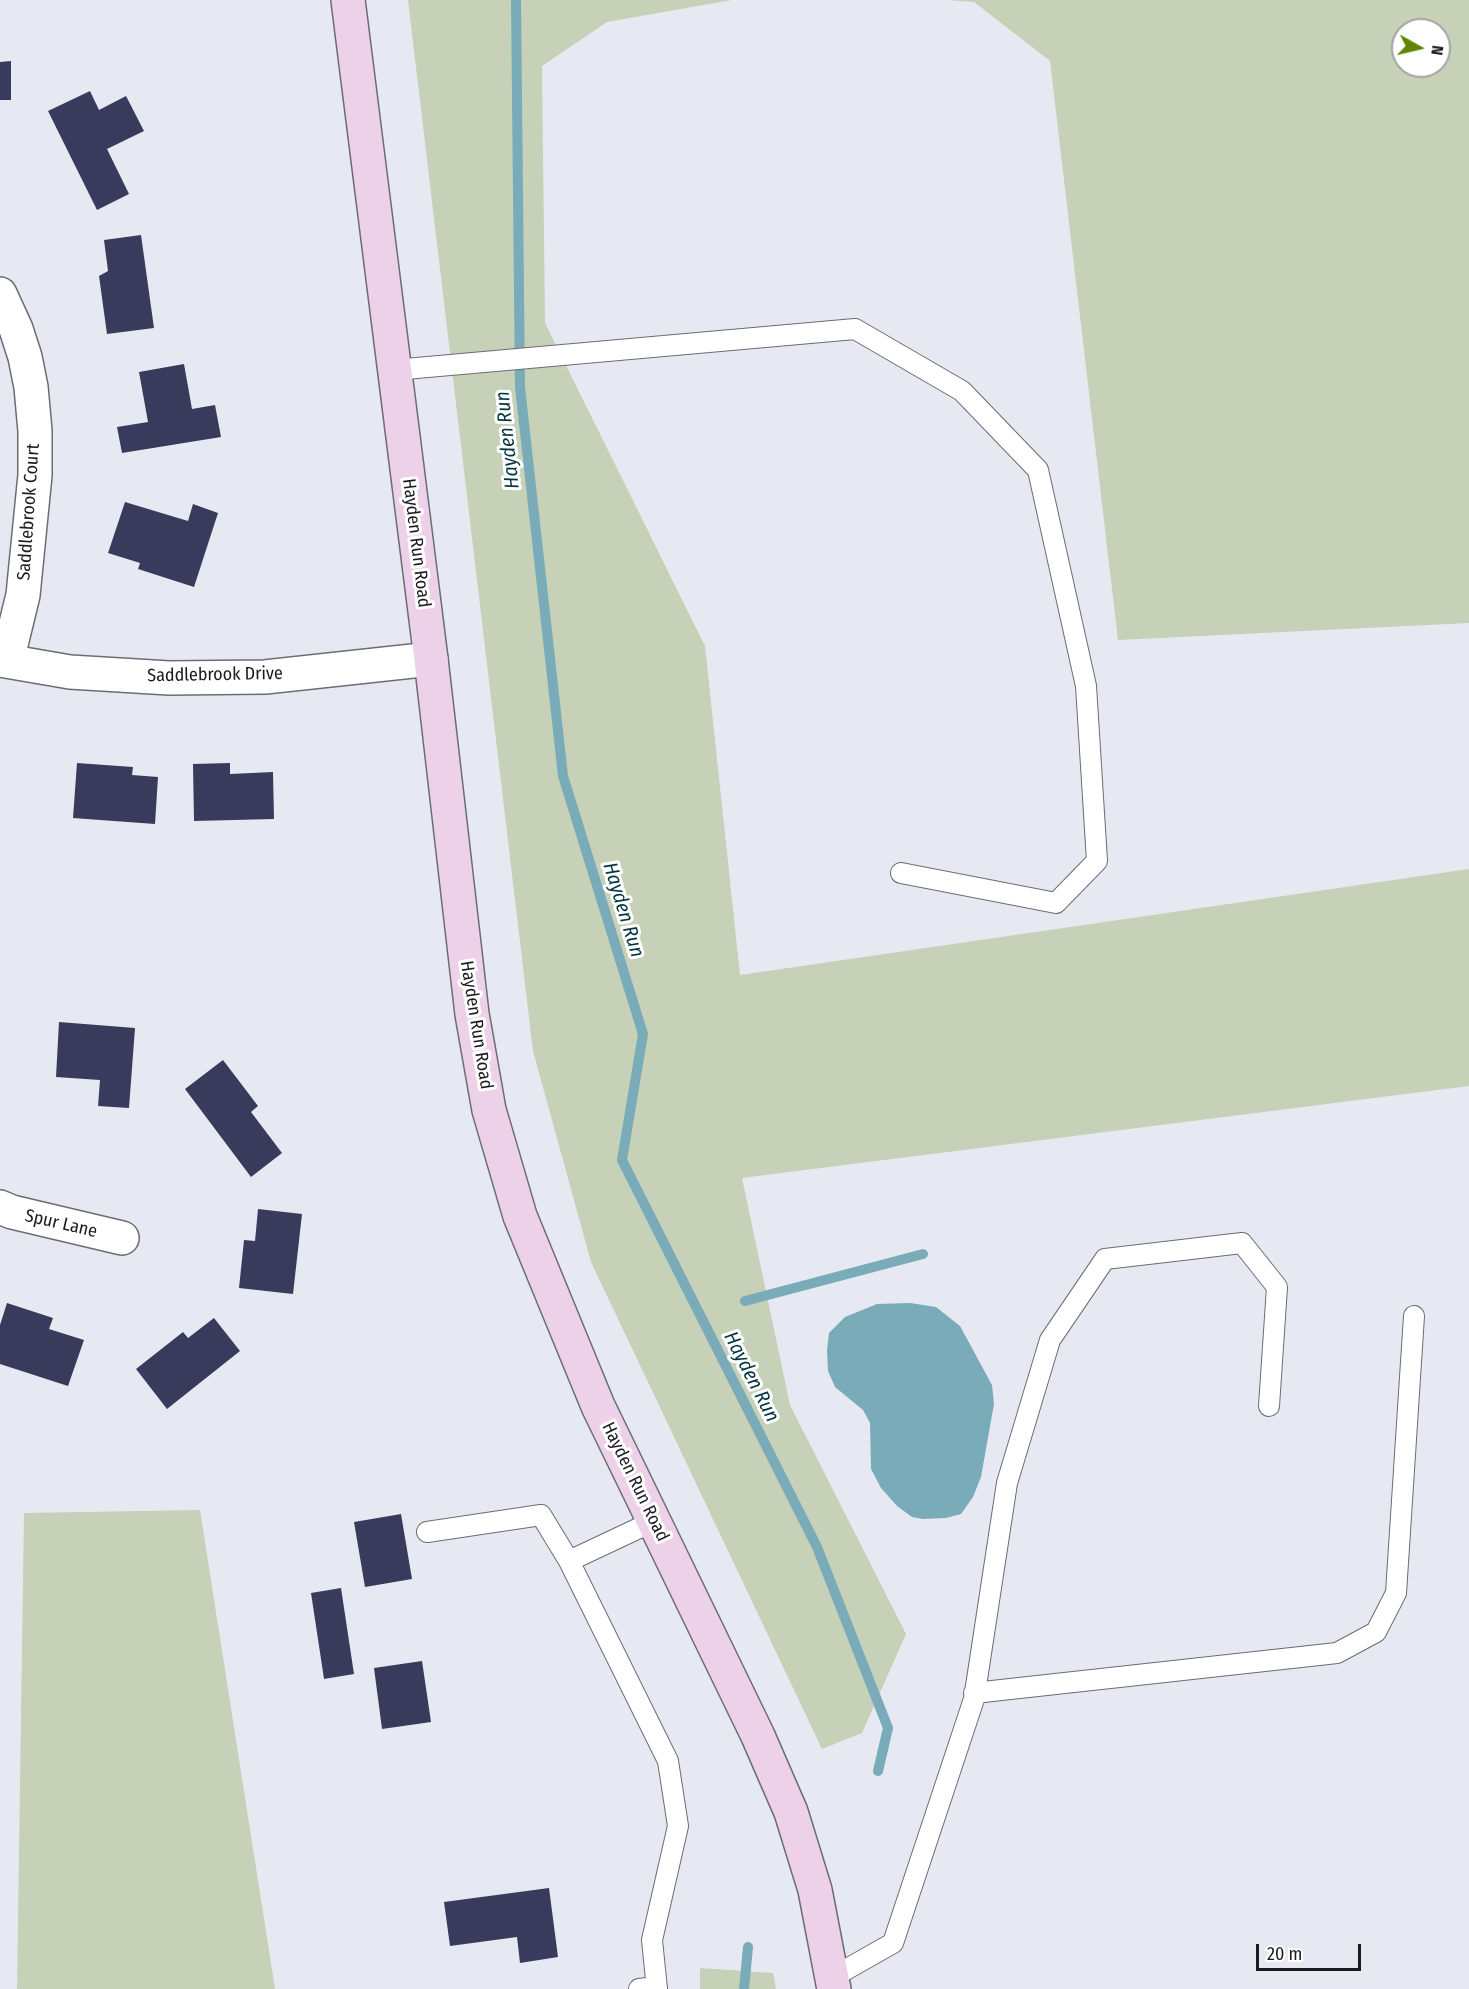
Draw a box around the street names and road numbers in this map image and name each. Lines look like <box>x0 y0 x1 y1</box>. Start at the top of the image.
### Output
street label: Saddlebrook Court <box>13 443 45 581</box>
street label: Hayden Run Road <box>397 477 435 609</box>
street label: Saddlebrook Drive <box>147 663 283 687</box>
street label: Hayden Run Road <box>455 959 497 1091</box>
street label: Spur Lane <box>23 1205 99 1243</box>
street label: Hayden Run Road <box>597 1419 673 1545</box>

